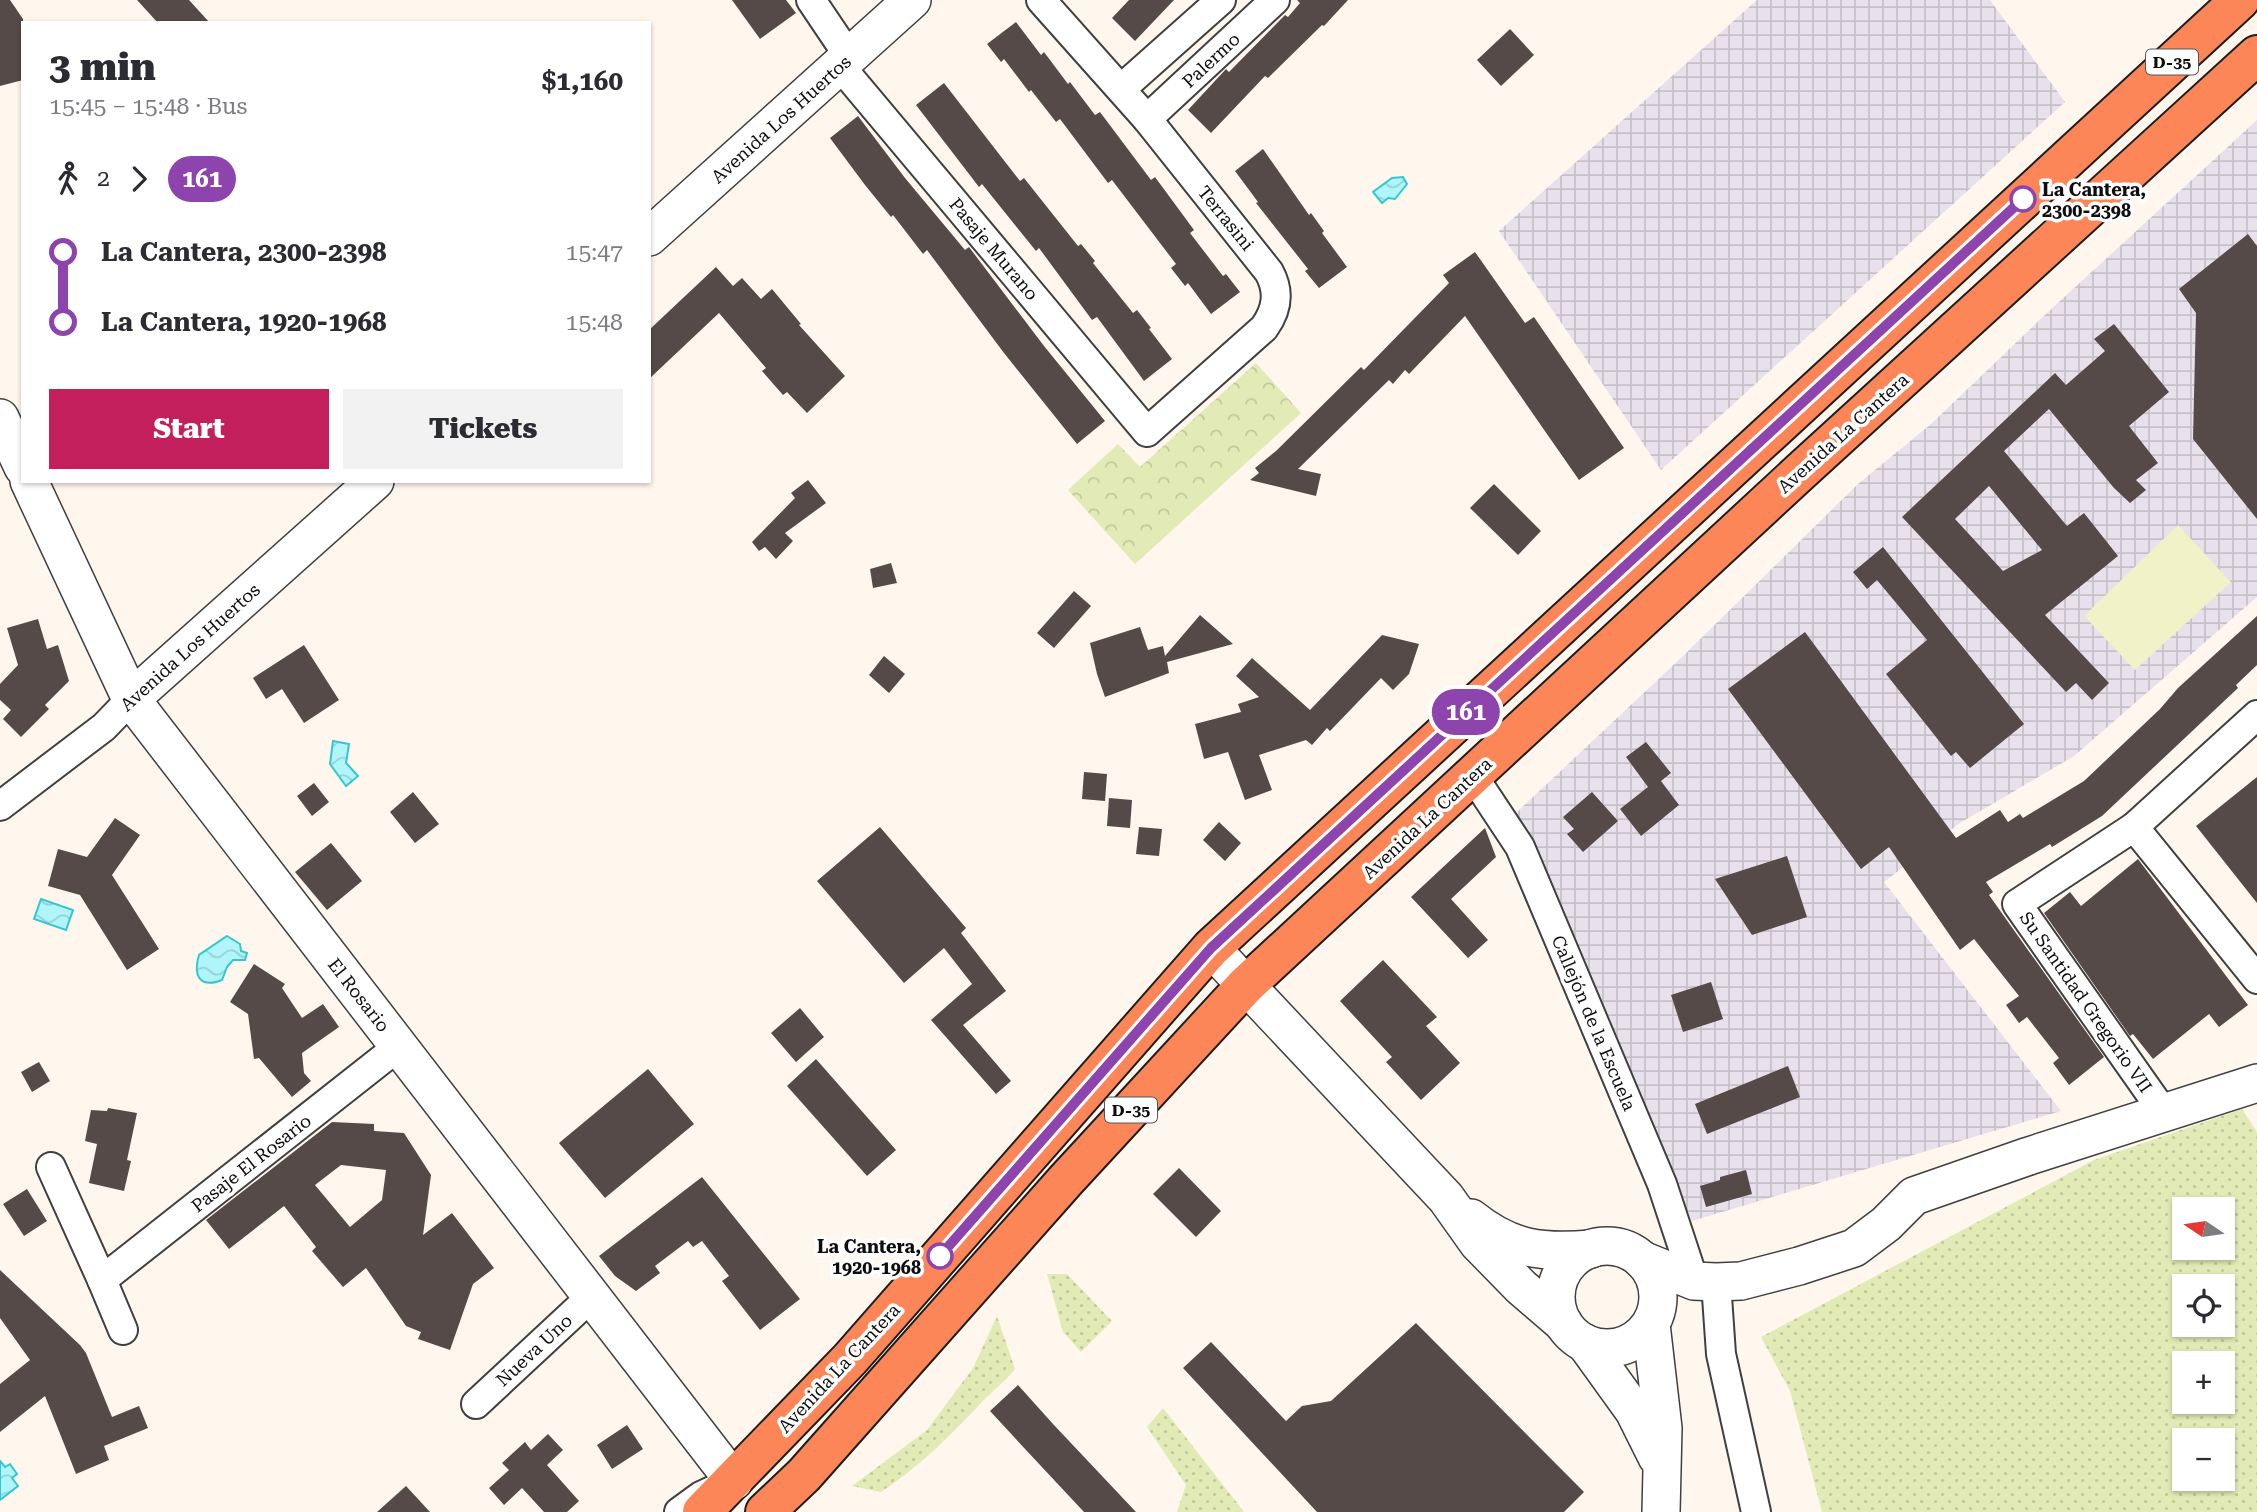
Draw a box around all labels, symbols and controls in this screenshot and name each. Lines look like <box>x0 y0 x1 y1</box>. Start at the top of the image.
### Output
street label: Palermo <box>1178 28 1244 92</box>
text: 3 min <box>49 45 156 89</box>
road number: D-35 <box>2146 50 2198 74</box>
street label: Avenida Los Huertos <box>707 51 855 187</box>
text: $1,160 <box>542 66 623 96</box>
text: 15:45 – 15:48 · Bus <box>49 93 247 120</box>
icon: walk <box>49 160 87 198</box>
icon: forward <box>120 160 158 198</box>
text: 2 <box>97 165 110 192</box>
text: 161 <box>182 165 222 193</box>
place label: La Cantera, 2300-2398 <box>2042 179 2146 221</box>
street label: Terrasini <box>1194 182 1258 255</box>
marker: La Cantera, 2300-2398 <box>2010 186 2036 212</box>
street label: Pasaje Murano <box>945 194 1043 304</box>
text: La Cantera, 2300-2398 <box>101 237 387 267</box>
text: 15:47 <box>566 239 623 266</box>
text: La Cantera, 1920-1968 <box>101 307 387 337</box>
text: 15:48 <box>566 309 623 336</box>
street label: Avenida La Cantera <box>1773 369 1913 497</box>
button: Start <box>49 389 329 469</box>
button: Tickets <box>343 389 623 469</box>
street label: Avenida Los Huertos <box>116 579 264 715</box>
line badge: 161 <box>1426 689 1506 735</box>
text: 161 <box>1446 698 1486 726</box>
street label: Avenida La Cantera <box>1358 753 1496 883</box>
street label: Su Santidad Gregorio VII <box>2015 907 2157 1097</box>
street label: Callejón de la Escuela <box>1547 932 1641 1114</box>
street label: El Rosario <box>324 954 394 1036</box>
road number: D-35 <box>1105 1098 1157 1122</box>
street label: Pasaje El Rosario <box>187 1110 315 1216</box>
north arrow <box>2172 1197 2235 1260</box>
map controls <box>2172 1197 2235 1491</box>
place label: La Cantera, 1920-1968 <box>817 1236 921 1278</box>
marker: La Cantera, 1920-1968 <box>927 1243 953 1269</box>
button: locate <box>2172 1274 2235 1337</box>
street label: Avenida La Cantera <box>774 1299 904 1437</box>
street label: Nueva Uno <box>492 1309 576 1391</box>
button: + <box>2172 1351 2235 1414</box>
button: − <box>2172 1428 2235 1491</box>

